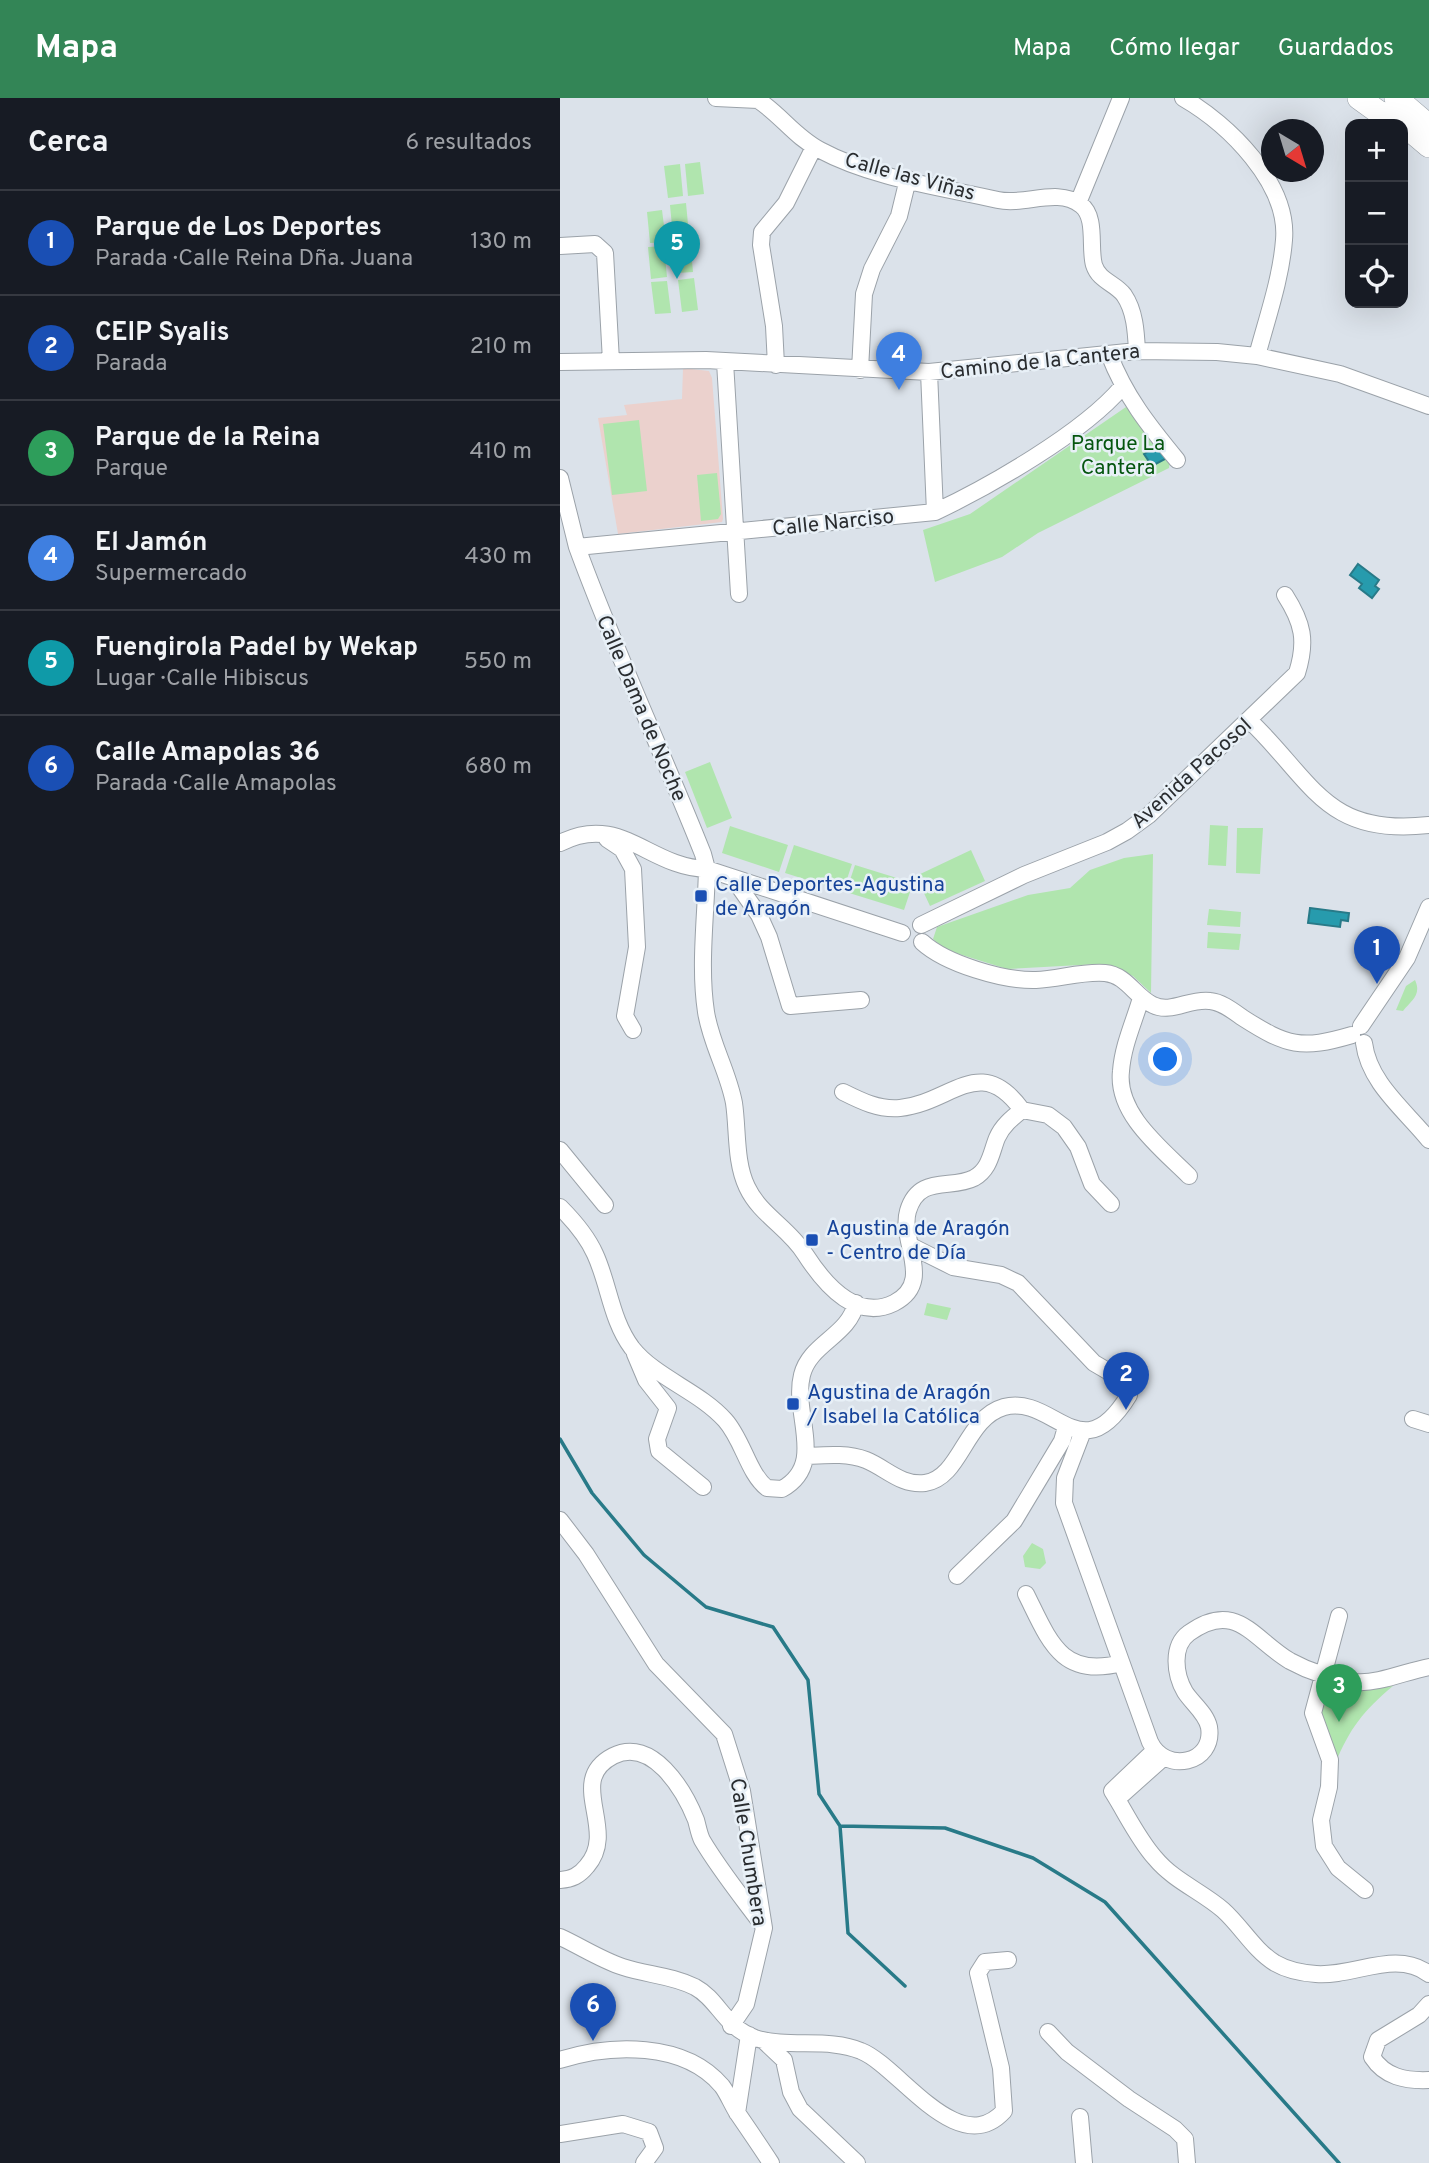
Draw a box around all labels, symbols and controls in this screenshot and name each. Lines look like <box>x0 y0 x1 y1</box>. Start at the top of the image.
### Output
text: Mapa <box>35 28 118 70</box>
text: Mapa <box>1013 34 1071 64</box>
text: Cómo llegar <box>1109 34 1240 64</box>
text: Guardados <box>1278 34 1394 64</box>
north arrow <box>1261 119 1324 182</box>
map controls <box>1345 119 1408 308</box>
button: + <box>1345 119 1408 182</box>
text: Cerca <box>28 125 108 162</box>
text: 6 resultados <box>406 129 532 158</box>
street label: Calle las Viñas <box>841 147 978 208</box>
button: − <box>1345 182 1408 245</box>
text: Parque de Los Deportes <box>95 212 382 245</box>
pin: 5 <box>654 221 700 279</box>
text: 1 <box>46 228 56 257</box>
text: 130 m <box>470 228 532 257</box>
text: Parada · Calle Reina Dña. Juana <box>95 245 413 274</box>
button: locate <box>1345 245 1408 308</box>
text: CEIP Syalis <box>95 317 230 350</box>
pin: 4 <box>876 332 922 390</box>
text: 2 <box>44 333 58 362</box>
text: 210 m <box>470 333 532 362</box>
street label: Camino de la Cantera <box>939 339 1141 386</box>
text: Parada <box>95 350 167 379</box>
text: Parque de la Reina <box>95 422 320 455</box>
park label: Parque La Cantera <box>1071 431 1165 482</box>
text: 3 <box>44 438 58 467</box>
text: 410 m <box>469 438 532 467</box>
text: Parque <box>95 455 168 484</box>
street label: Calle Narciso <box>771 504 895 543</box>
text: El Jamón <box>95 527 207 560</box>
text: 4 <box>44 543 58 572</box>
text: 430 m <box>464 543 532 572</box>
text: Supermercado <box>95 560 247 589</box>
street label: Calle Dama de Noche <box>589 611 692 806</box>
text: Fuengirola Padel by Wekap <box>95 632 418 665</box>
text: 5 <box>44 648 58 677</box>
text: 550 m <box>464 648 532 677</box>
text: Lugar · Calle Hibiscus <box>95 665 309 694</box>
street label: Avenida Pacosol <box>1126 713 1258 836</box>
text: Calle Amapolas 36 <box>95 737 320 770</box>
text: 6 <box>44 753 58 782</box>
text: 680 m <box>465 753 532 782</box>
text: Parada · Calle Amapolas <box>95 770 337 799</box>
place label: Calle Deportes-Agustina de Aragón <box>715 872 945 923</box>
marker: Calle Deportes-Agustina de Aragón <box>693 888 709 904</box>
pin: 1 <box>1354 926 1400 984</box>
your location <box>1148 1042 1182 1076</box>
place label: Agustina de Aragón - Centro de Día <box>826 1216 1010 1267</box>
marker: Agustina de Aragón - Centro de Día <box>804 1232 820 1248</box>
pin: 2 <box>1103 1352 1149 1410</box>
place label: Agustina de Aragón / Isabel la Católica <box>806 1380 991 1431</box>
marker: Agustina de Aragón / Isabel la Católica <box>785 1396 801 1412</box>
pin: 3 <box>1316 1664 1362 1722</box>
street label: Calle Chumbera <box>722 1776 773 1928</box>
pin: 6 <box>570 1983 616 2041</box>

